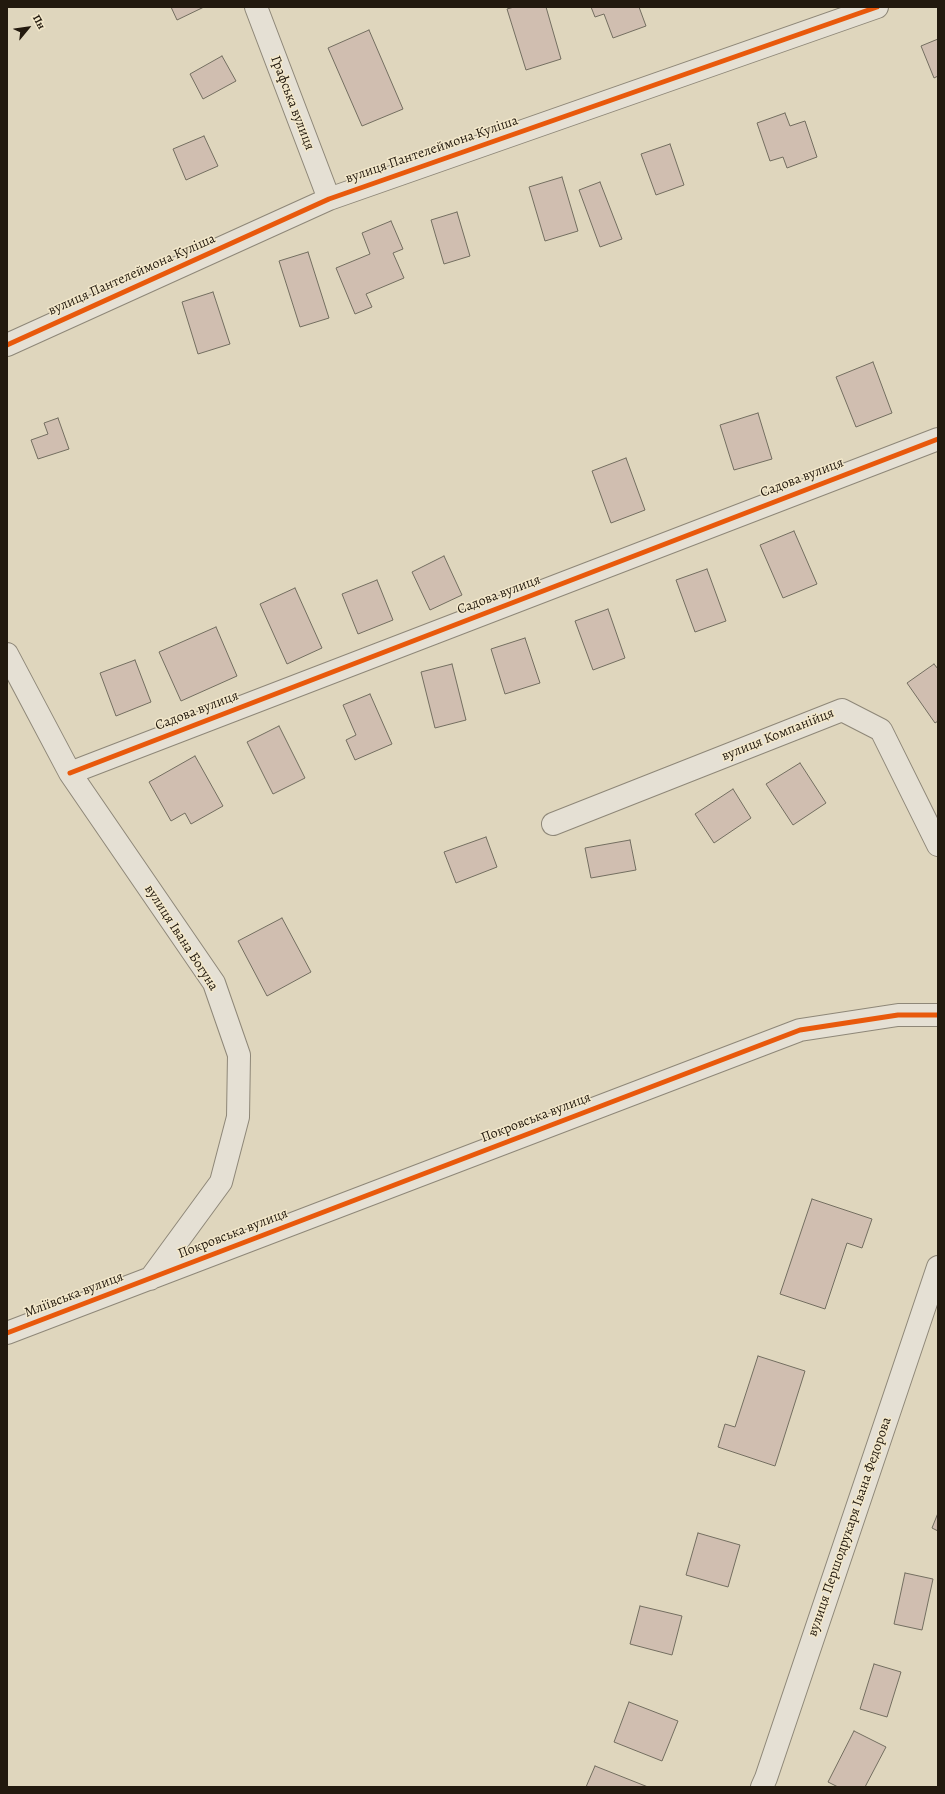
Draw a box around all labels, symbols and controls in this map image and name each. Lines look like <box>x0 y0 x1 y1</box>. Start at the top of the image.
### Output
north arrow <box>8 8 48 48</box>
text: Пн <box>29 12 49 32</box>
street label: Графська вулиця <box>266 53 318 153</box>
street label: вулиця Пантелеймона Куліша <box>344 113 520 187</box>
street label: вулиця Пантелеймона Куліша <box>46 230 218 320</box>
street label: Садова вулиця <box>758 454 846 502</box>
street label: Садова вулиця <box>455 571 543 619</box>
street label: Садова вулиця <box>153 687 241 735</box>
street label: вулиця Компанійця <box>719 705 837 765</box>
street label: вулиця Івана Богуна <box>140 882 222 994</box>
street label: Покровська вулиця <box>479 1089 593 1147</box>
street label: Покровська вулиця <box>176 1205 290 1263</box>
street label: Мліївська вулиця <box>22 1268 126 1322</box>
street label: вулиця Першодрукаря Івана Федорова <box>804 1415 896 1639</box>

